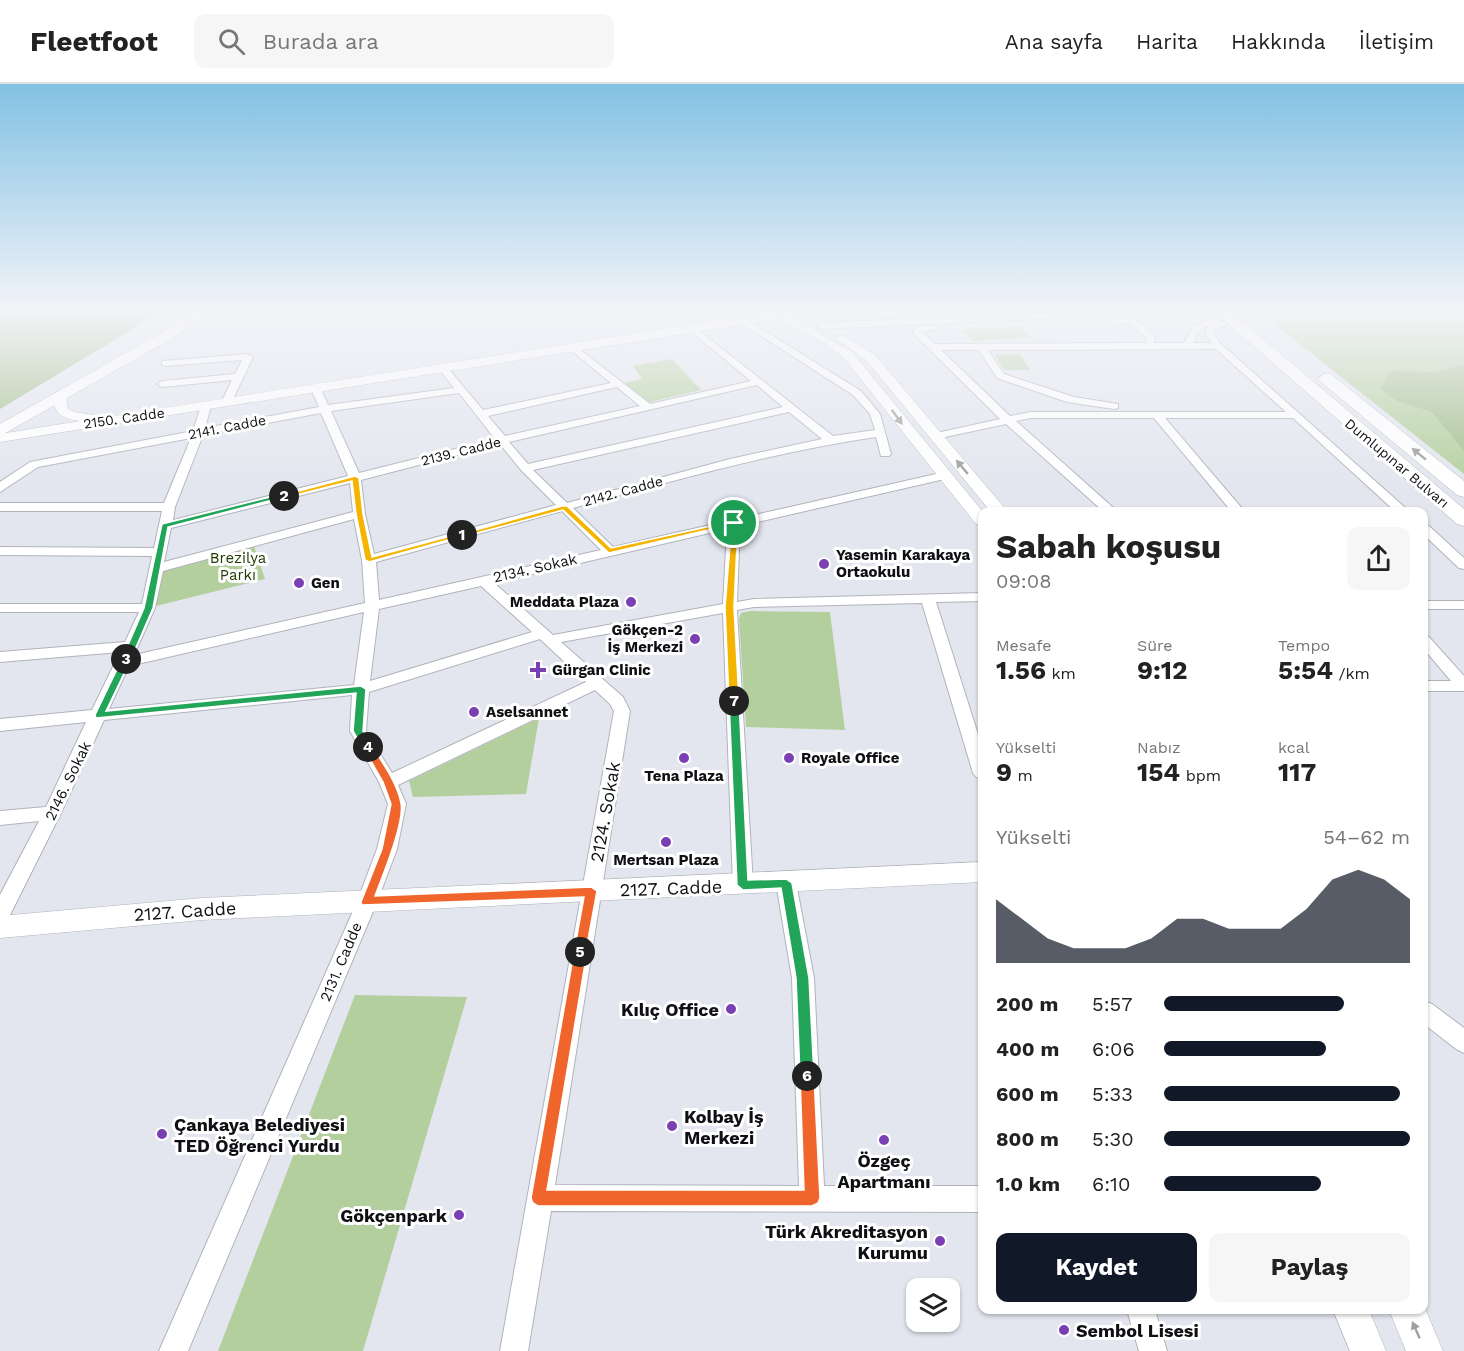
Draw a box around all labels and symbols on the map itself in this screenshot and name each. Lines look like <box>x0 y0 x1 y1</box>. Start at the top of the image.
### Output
street label: 2150. Cadde <box>82 404 166 432</box>
one-way arrow <box>890 409 902 424</box>
street label: 2141. Cadde <box>187 412 267 442</box>
street label: Dumlupınar Bulvarı <box>1342 415 1452 511</box>
street label: 2139. Cadde <box>419 433 503 469</box>
one-way arrow <box>1411 448 1427 461</box>
one-way arrow <box>956 459 969 475</box>
street label: 2142. Cadde <box>581 473 665 509</box>
pin: 2 <box>269 481 299 511</box>
pin <box>708 497 759 548</box>
pin: 1 <box>447 520 477 550</box>
place label: Yasemin Karakaya Ortaokulu <box>836 546 970 581</box>
park label: Brezilya Parkı <box>210 549 267 584</box>
street label: 2134. Sokak <box>491 550 579 586</box>
marker: Yasemin Karakaya Ortaokulu <box>817 557 831 571</box>
place label: Gen <box>311 574 340 592</box>
marker: Gen <box>292 576 306 590</box>
place label: Meddata Plaza <box>510 593 619 611</box>
marker: Meddata Plaza <box>624 595 638 609</box>
place label: Gökçen-2 İş Merkezi <box>608 621 683 656</box>
marker: Gökçen-2 İş Merkezi <box>688 632 702 646</box>
pin: 3 <box>111 644 141 674</box>
marker: Gürgan Clinic <box>529 661 547 679</box>
place label: Gürgan Clinic <box>552 661 651 679</box>
pin: 7 <box>719 686 749 716</box>
place label: Aselsannet <box>486 703 569 721</box>
marker: Aselsannet <box>467 705 481 719</box>
pin: 4 <box>353 732 383 762</box>
street label: 2146. Sokak <box>41 738 95 824</box>
place label: Royale Office <box>801 749 900 767</box>
marker: Tena Plaza <box>677 751 691 765</box>
marker: Royale Office <box>782 751 796 765</box>
street label: 2124. Sokak <box>586 760 624 864</box>
place label: Tena Plaza <box>644 767 724 785</box>
marker: Mertsan Plaza <box>659 835 673 849</box>
place label: Mertsan Plaza <box>613 851 719 869</box>
street label: 2127. Cadde <box>619 876 723 900</box>
street label: 2127. Cadde <box>133 897 237 925</box>
street label: 2131. Cadde <box>316 920 366 1004</box>
pin: 5 <box>565 937 595 967</box>
place label: Kılıç Office <box>621 999 719 1020</box>
marker: Kılıç Office <box>724 1002 738 1016</box>
pin: 6 <box>792 1061 822 1091</box>
place label: Kolbay İş Merkezi <box>684 1106 764 1148</box>
place label: Çankaya Belediyesi TED Öğrenci Yurdu <box>174 1114 345 1156</box>
marker: Kolbay İş Merkezi <box>665 1119 679 1133</box>
marker: Çankaya Belediyesi TED Öğrenci Yurdu <box>155 1127 169 1141</box>
marker: Özgeç Apartmanı <box>877 1133 891 1147</box>
place label: Özgeç Apartmanı <box>838 1150 930 1192</box>
place label: Gökçenpark <box>340 1205 448 1226</box>
marker: Gökçenpark <box>452 1208 466 1222</box>
place label: Türk Akreditasyon Kurumu <box>765 1221 928 1263</box>
marker: Türk Akreditasyon Kurumu <box>933 1234 947 1248</box>
place label: Sembol Lisesi <box>1076 1320 1199 1341</box>
one-way arrow <box>1411 1321 1421 1339</box>
marker: Sembol Lisesi <box>1057 1323 1071 1337</box>

